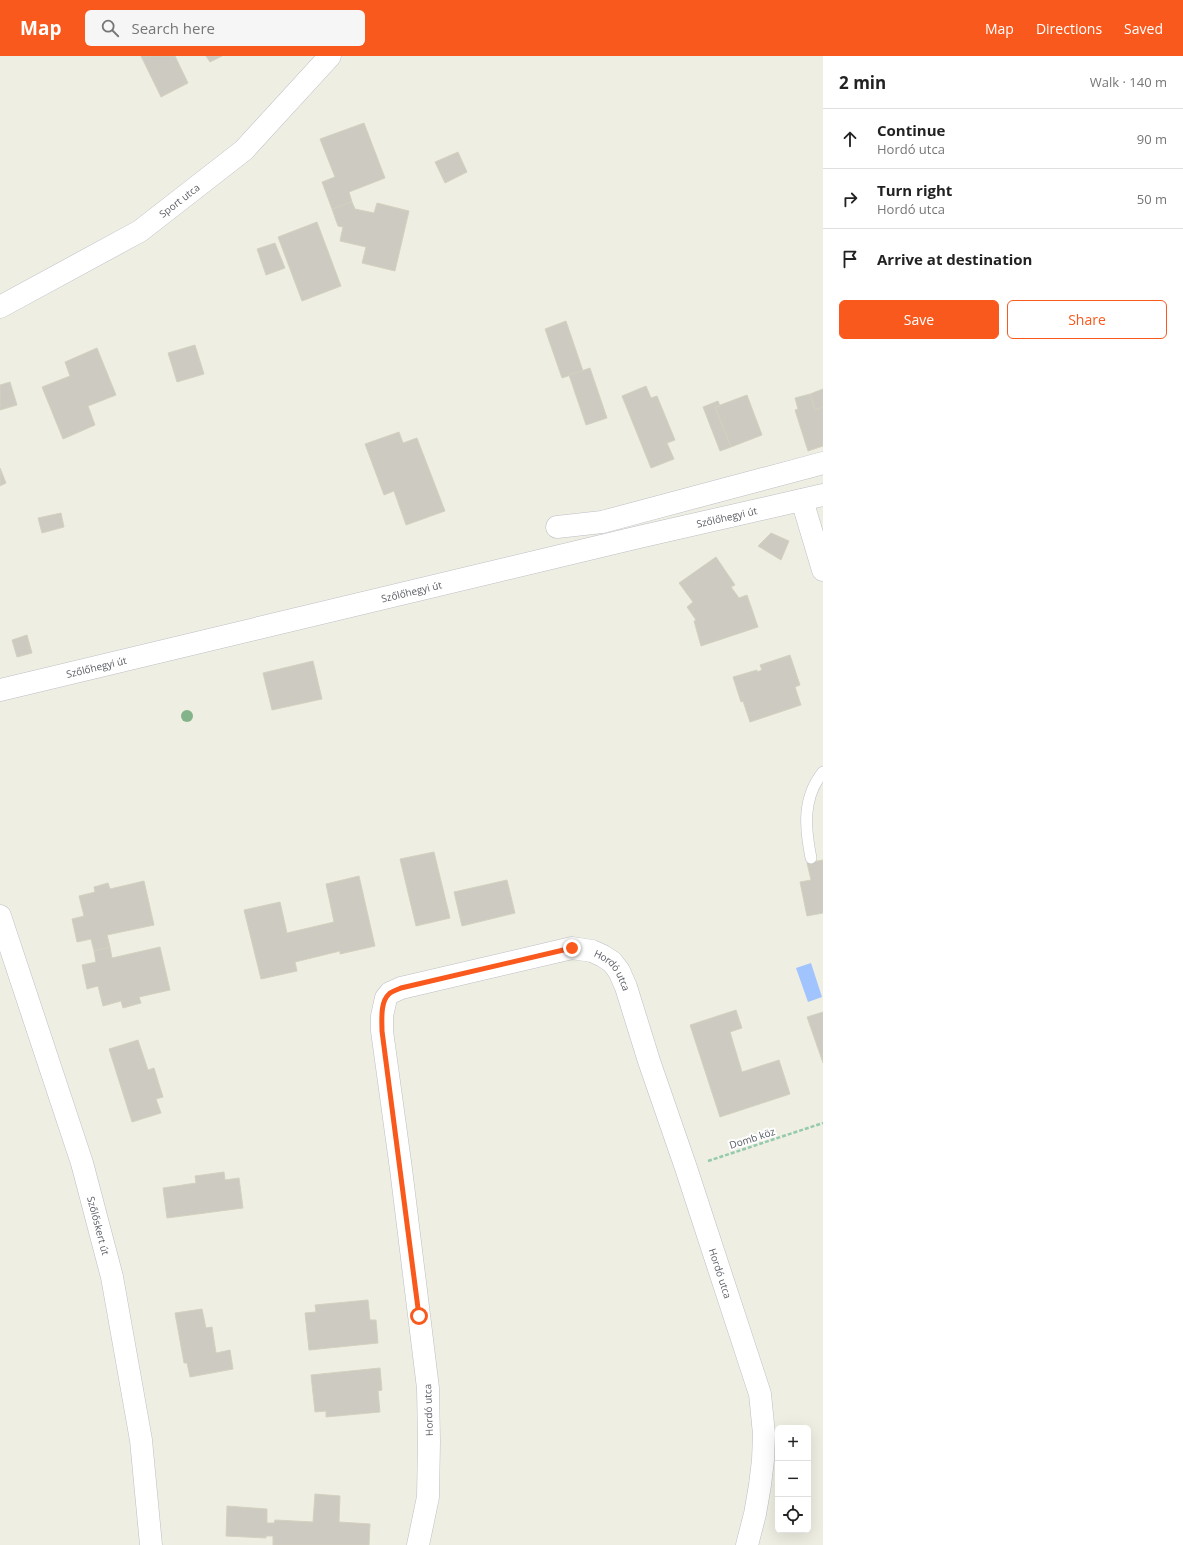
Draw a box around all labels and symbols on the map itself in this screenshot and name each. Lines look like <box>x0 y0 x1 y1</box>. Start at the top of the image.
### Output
street label: Sport utca <box>156 180 202 221</box>
street label: Szőlőhegyi út <box>695 503 759 531</box>
street label: Szőlőhegyi út <box>380 577 443 606</box>
street label: Szőlőhegyi út <box>65 653 128 681</box>
route end <box>563 939 581 957</box>
street label: Hordó utca <box>592 946 634 993</box>
street label: Domb köz <box>727 1124 777 1152</box>
street label: Szőlőskert út <box>84 1195 113 1257</box>
street label: Hordó utca <box>706 1246 735 1300</box>
route start <box>410 1307 428 1325</box>
street label: Hordó utca <box>420 1384 436 1436</box>

